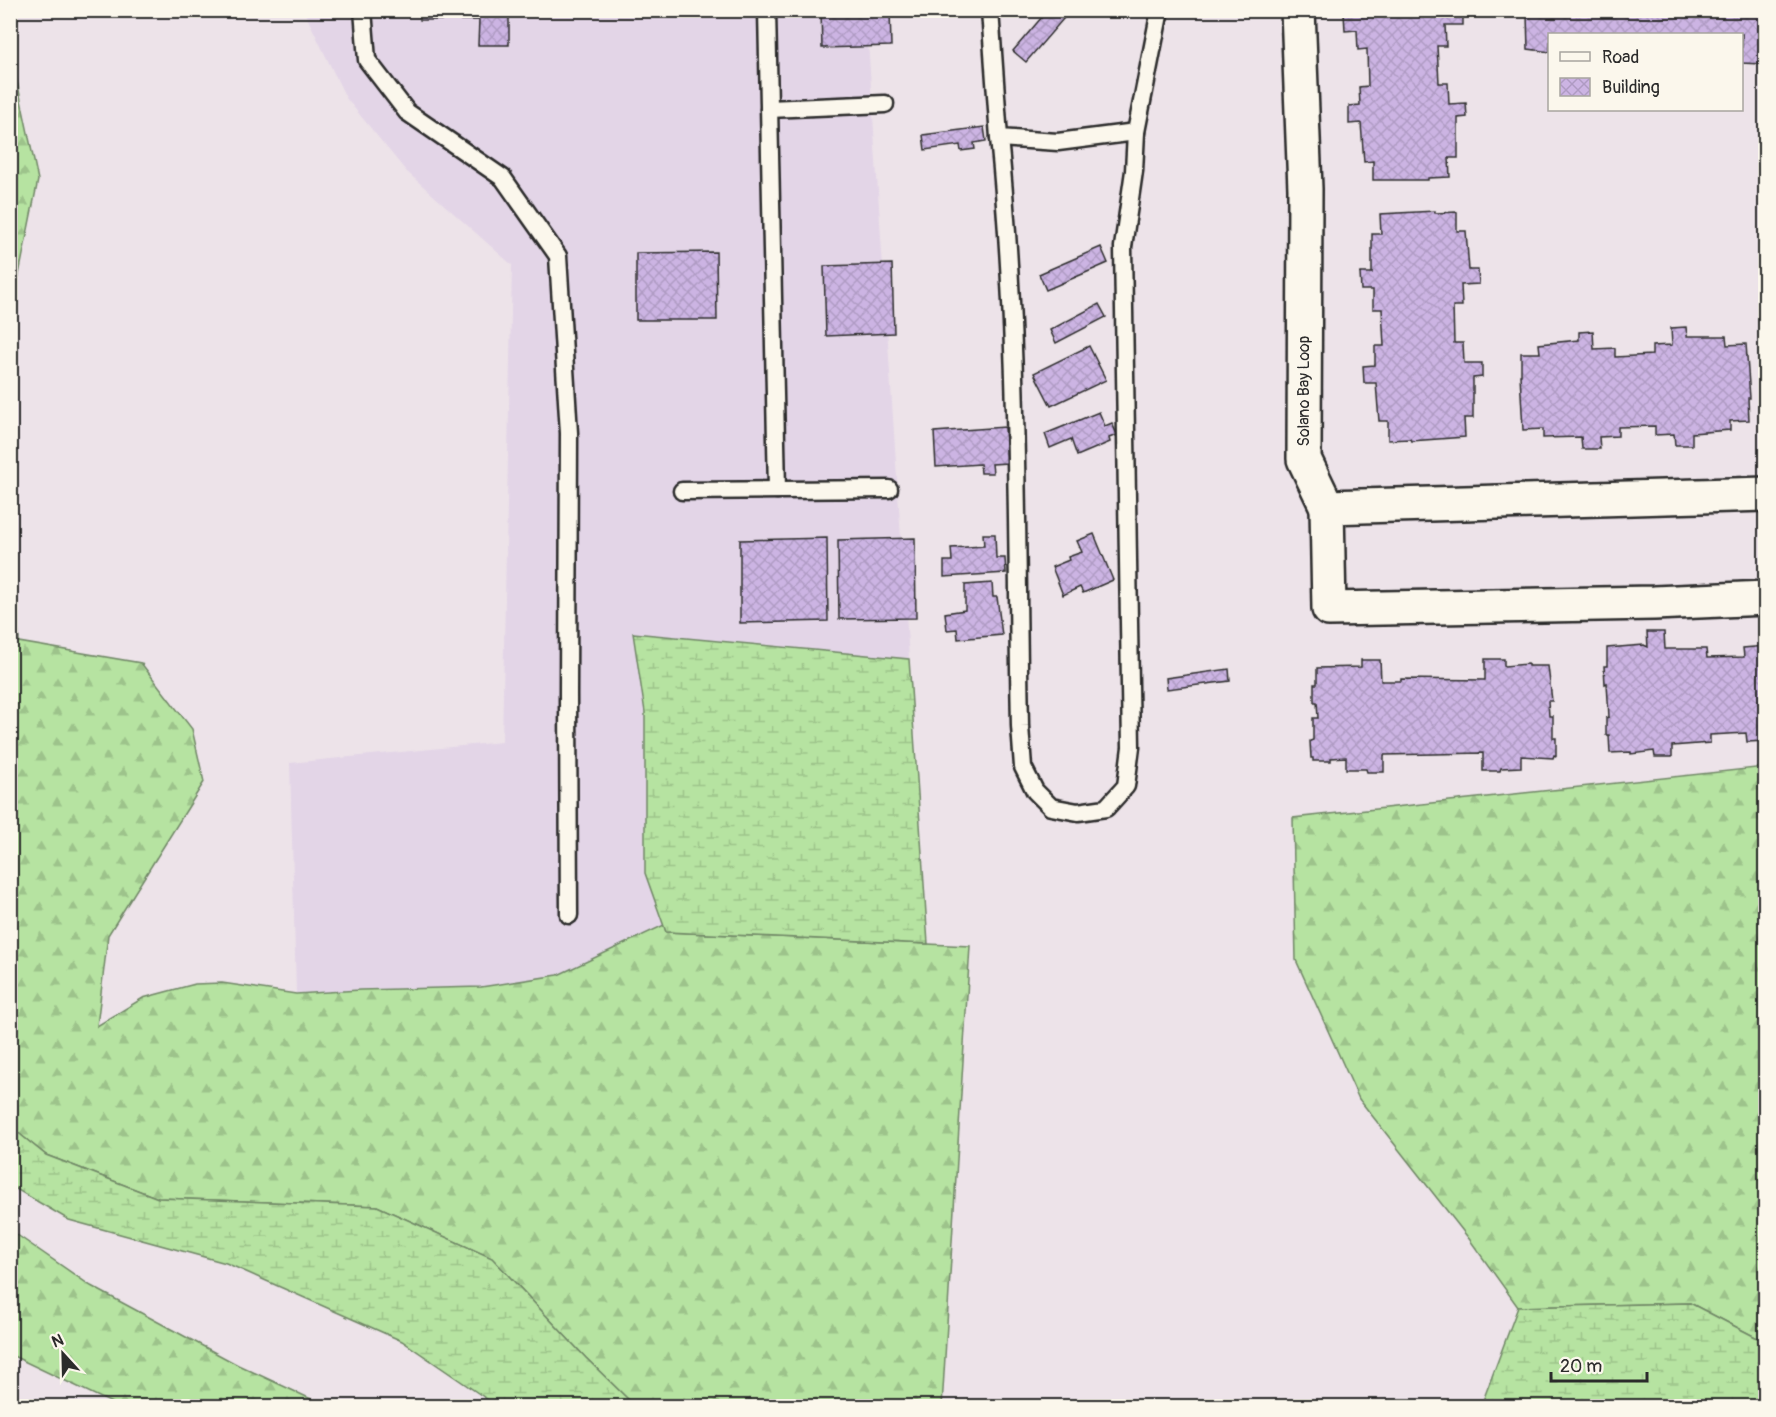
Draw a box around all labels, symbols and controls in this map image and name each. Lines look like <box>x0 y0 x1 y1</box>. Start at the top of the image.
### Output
legend <box>1548 33 1743 111</box>
text: Road <box>1602 46 1639 69</box>
text: Building <box>1602 76 1660 99</box>
street label: Solano Bay Loop <box>1294 336 1314 446</box>
north arrow <box>33 1324 93 1384</box>
text: N <box>49 1330 67 1352</box>
scale bar <box>1551 1345 1647 1383</box>
text: 20 m <box>1560 1355 1602 1378</box>

